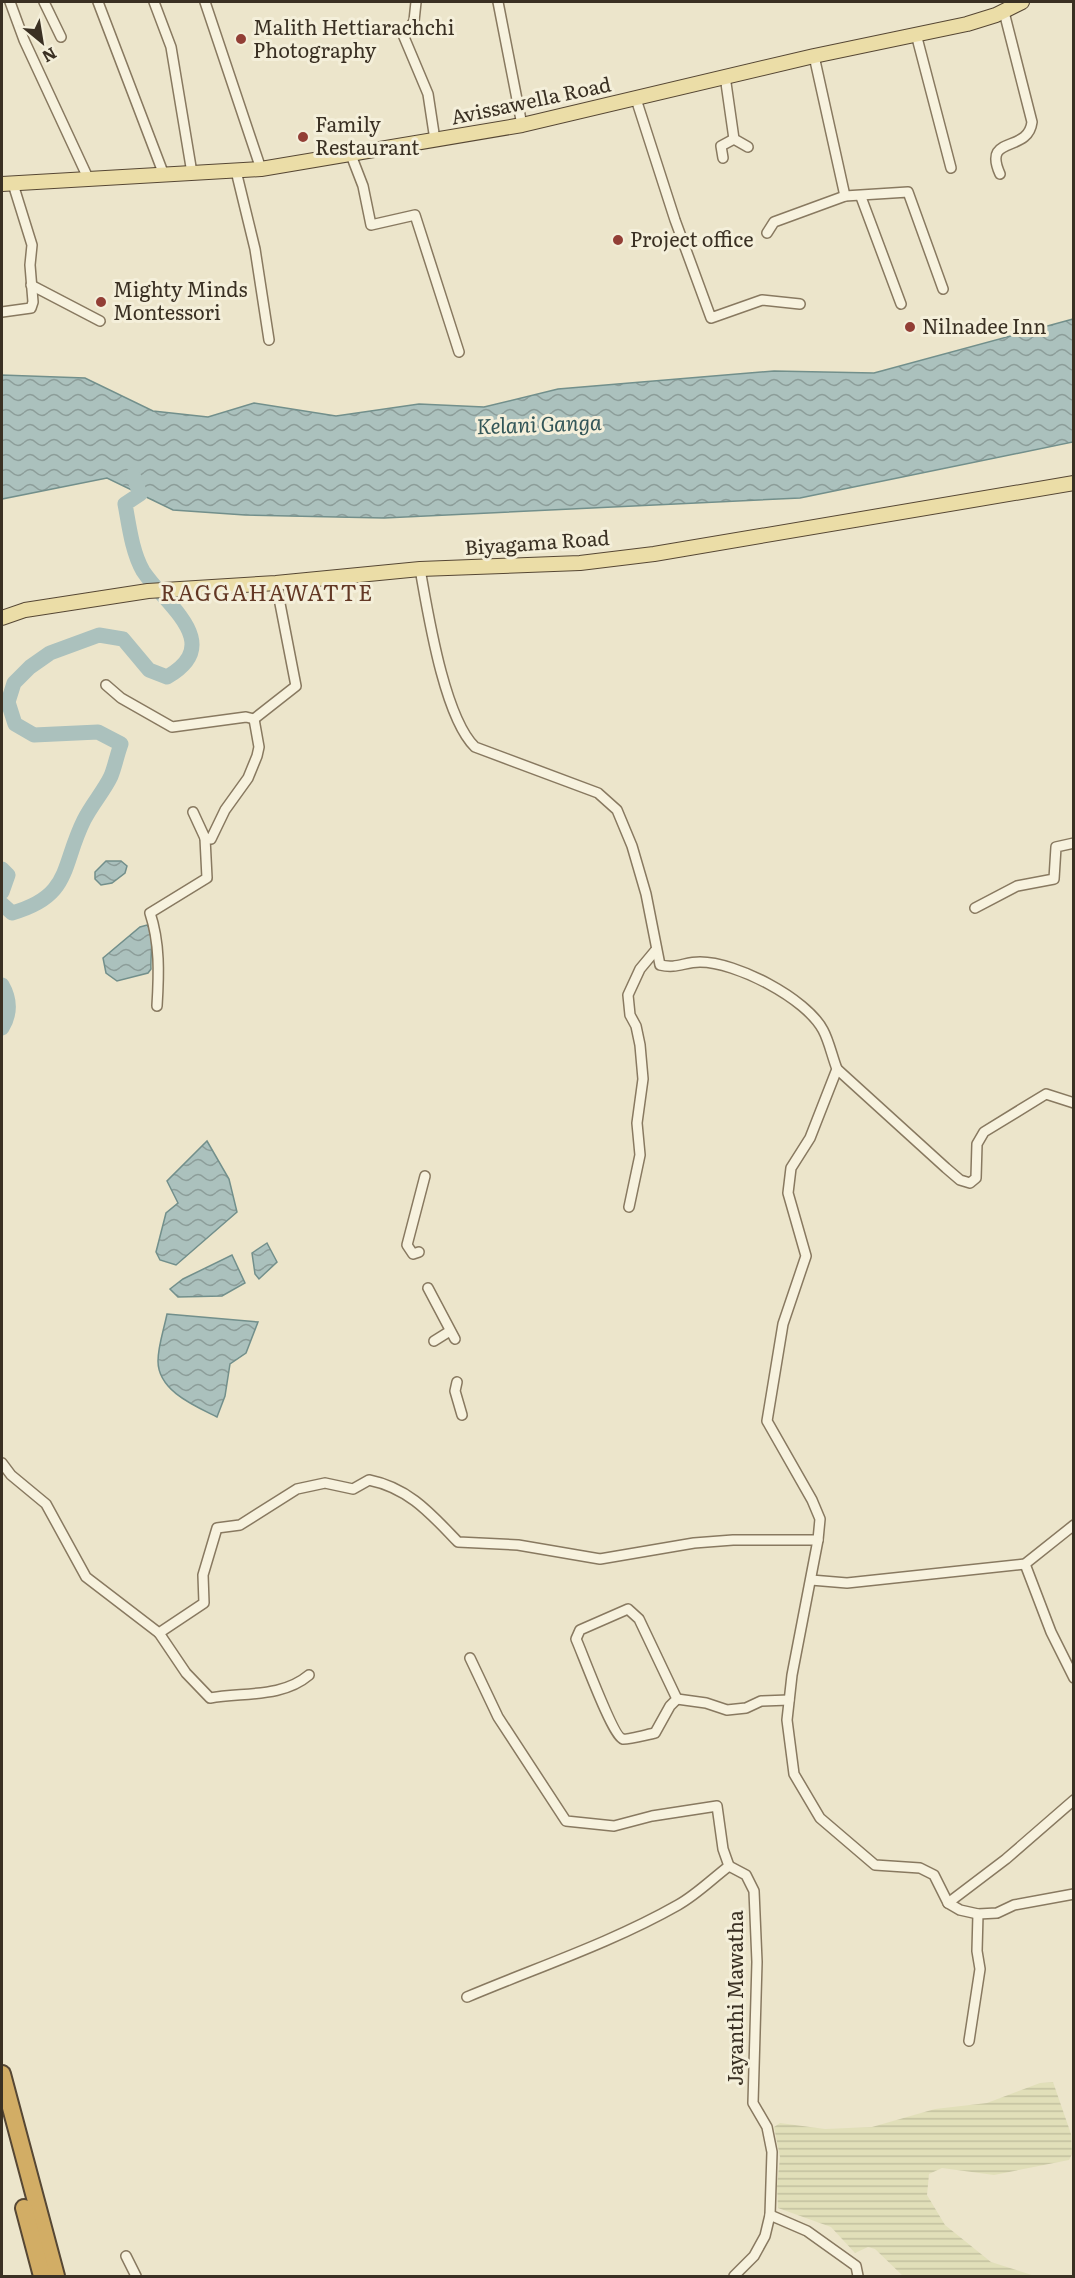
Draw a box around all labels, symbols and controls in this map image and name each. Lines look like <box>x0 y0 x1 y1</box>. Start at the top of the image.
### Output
place label: Malith Hettiarachchi Photography <box>253 11 455 64</box>
north arrow <box>12 12 72 72</box>
marker: Malith Hettiarachchi Photography <box>234 32 248 46</box>
text: N <box>38 42 62 70</box>
street label: Avissawella Road <box>448 67 614 131</box>
place label: Family Restaurant <box>315 108 419 161</box>
marker: Family Restaurant <box>296 130 310 144</box>
place label: Project office <box>630 223 754 253</box>
marker: Project office <box>611 233 625 247</box>
place label: Mighty Minds Montessori <box>113 273 248 326</box>
marker: Mighty Minds Montessori <box>94 295 108 309</box>
place label: Nilnadee Inn <box>922 310 1047 340</box>
marker: Nilnadee Inn <box>903 320 917 334</box>
water label: Kelani Ganga <box>476 405 602 440</box>
street label: Biyagama Road <box>463 521 610 561</box>
district label: RAGGAHAWATTE <box>160 575 374 608</box>
street label: Jayanthi Mawatha <box>719 1910 749 2086</box>

